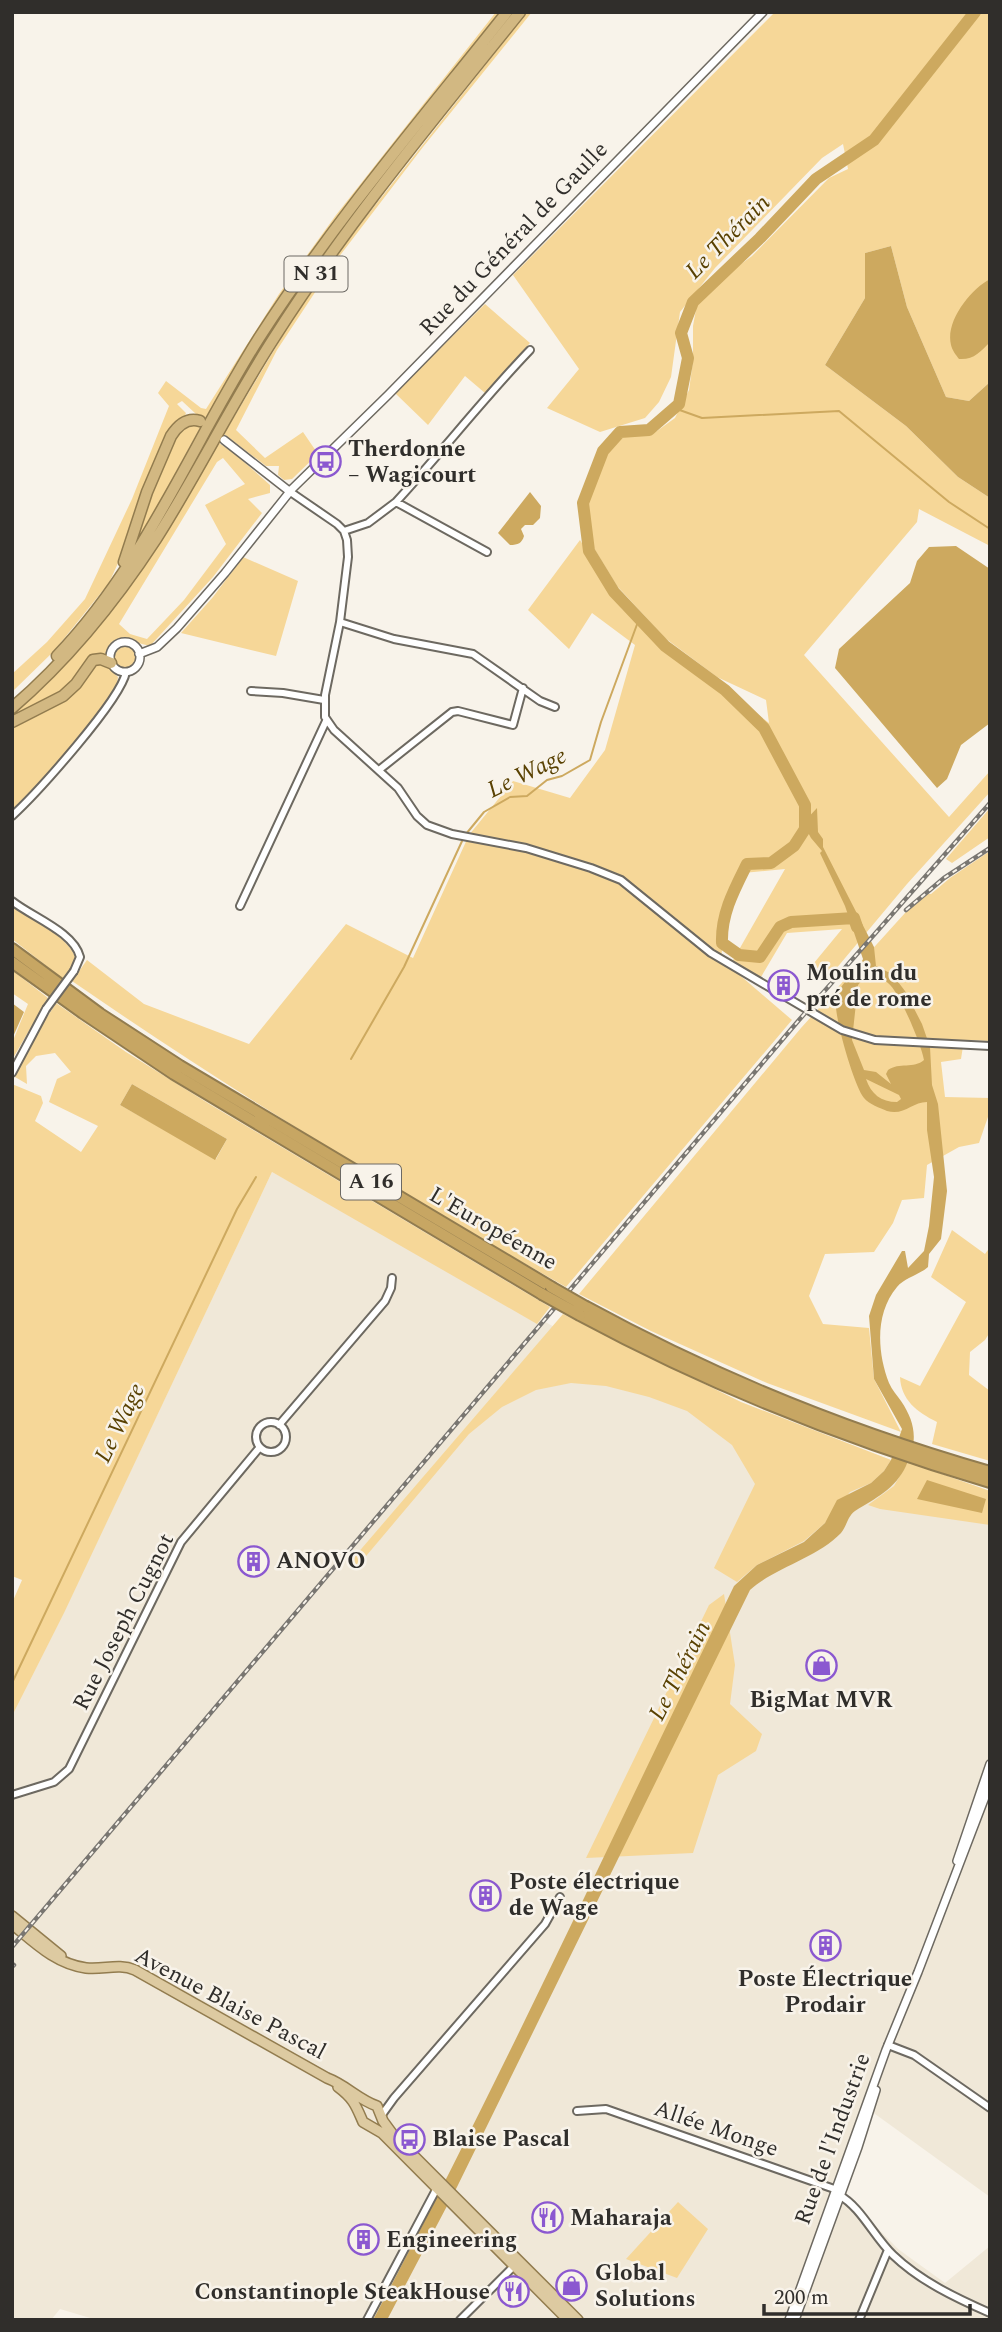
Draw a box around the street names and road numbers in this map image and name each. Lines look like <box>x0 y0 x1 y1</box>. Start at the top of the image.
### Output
street label: Rue du Général de Gaulle <box>411 134 617 344</box>
road number: N 31 <box>284 256 348 292</box>
road number: A 16 <box>341 1164 401 1200</box>
street label: L'Européenne <box>422 1178 564 1280</box>
street label: Rue Joseph Cugnot <box>64 1527 184 1717</box>
street label: Avenue Blaise Pascal <box>128 1939 332 2069</box>
street label: Rue de l'Industrie <box>786 2048 880 2230</box>
street label: Allée Monge <box>649 2091 783 2167</box>

